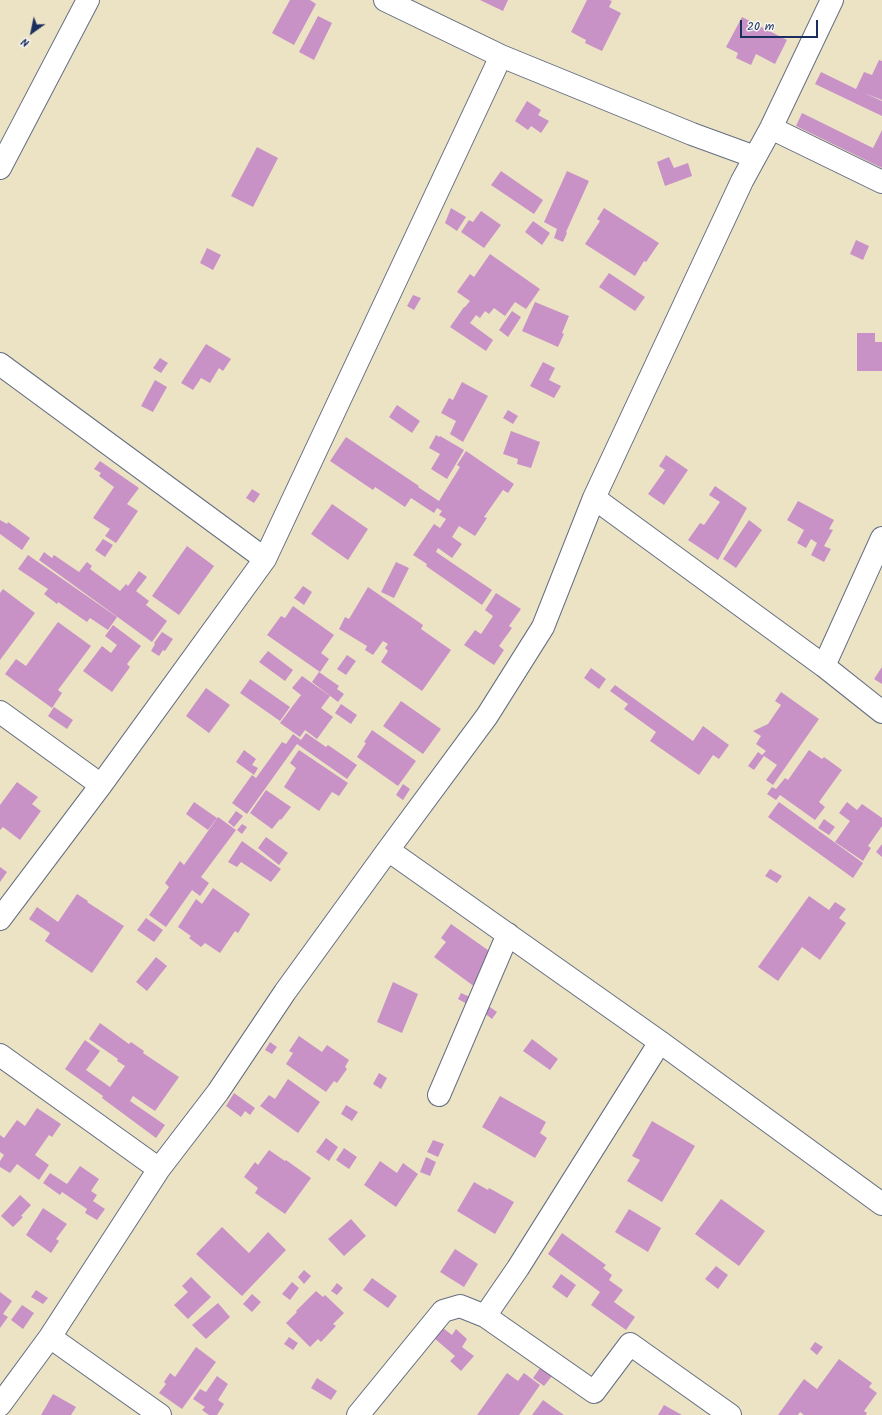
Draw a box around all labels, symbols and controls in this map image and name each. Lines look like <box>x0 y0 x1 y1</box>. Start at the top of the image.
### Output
north arrow <box>12 12 52 52</box>
scale bar <box>742 12 820 38</box>
text: 20 m <box>747 17 774 36</box>
text: N <box>18 33 33 52</box>

